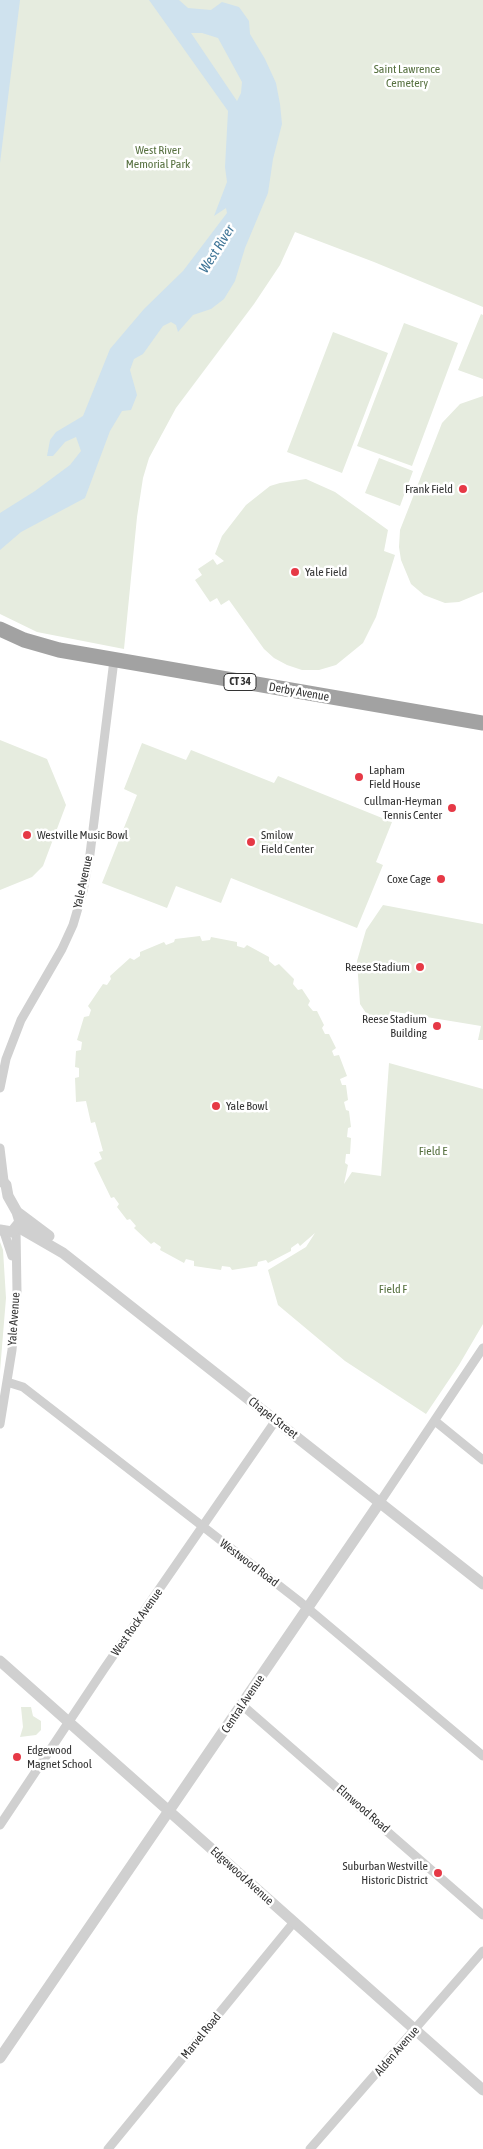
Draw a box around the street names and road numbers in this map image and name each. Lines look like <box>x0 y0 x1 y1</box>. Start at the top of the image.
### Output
road number: CT 34 <box>224 674 256 690</box>
street label: Derby Avenue <box>268 680 330 704</box>
street label: Yale Avenue <box>70 854 96 910</box>
street label: Yale Avenue <box>5 1292 23 1346</box>
street label: Chapel Street <box>245 1394 301 1442</box>
street label: Westwood Road <box>217 1536 281 1590</box>
street label: West Rock Avenue <box>108 1585 166 1659</box>
street label: Central Avenue <box>218 1672 268 1736</box>
street label: Elmwood Road <box>334 1782 392 1836</box>
street label: Edgewood Avenue <box>207 1844 277 1908</box>
street label: Marvel Road <box>178 2010 224 2062</box>
street label: Alden Avenue <box>372 2023 422 2079</box>

